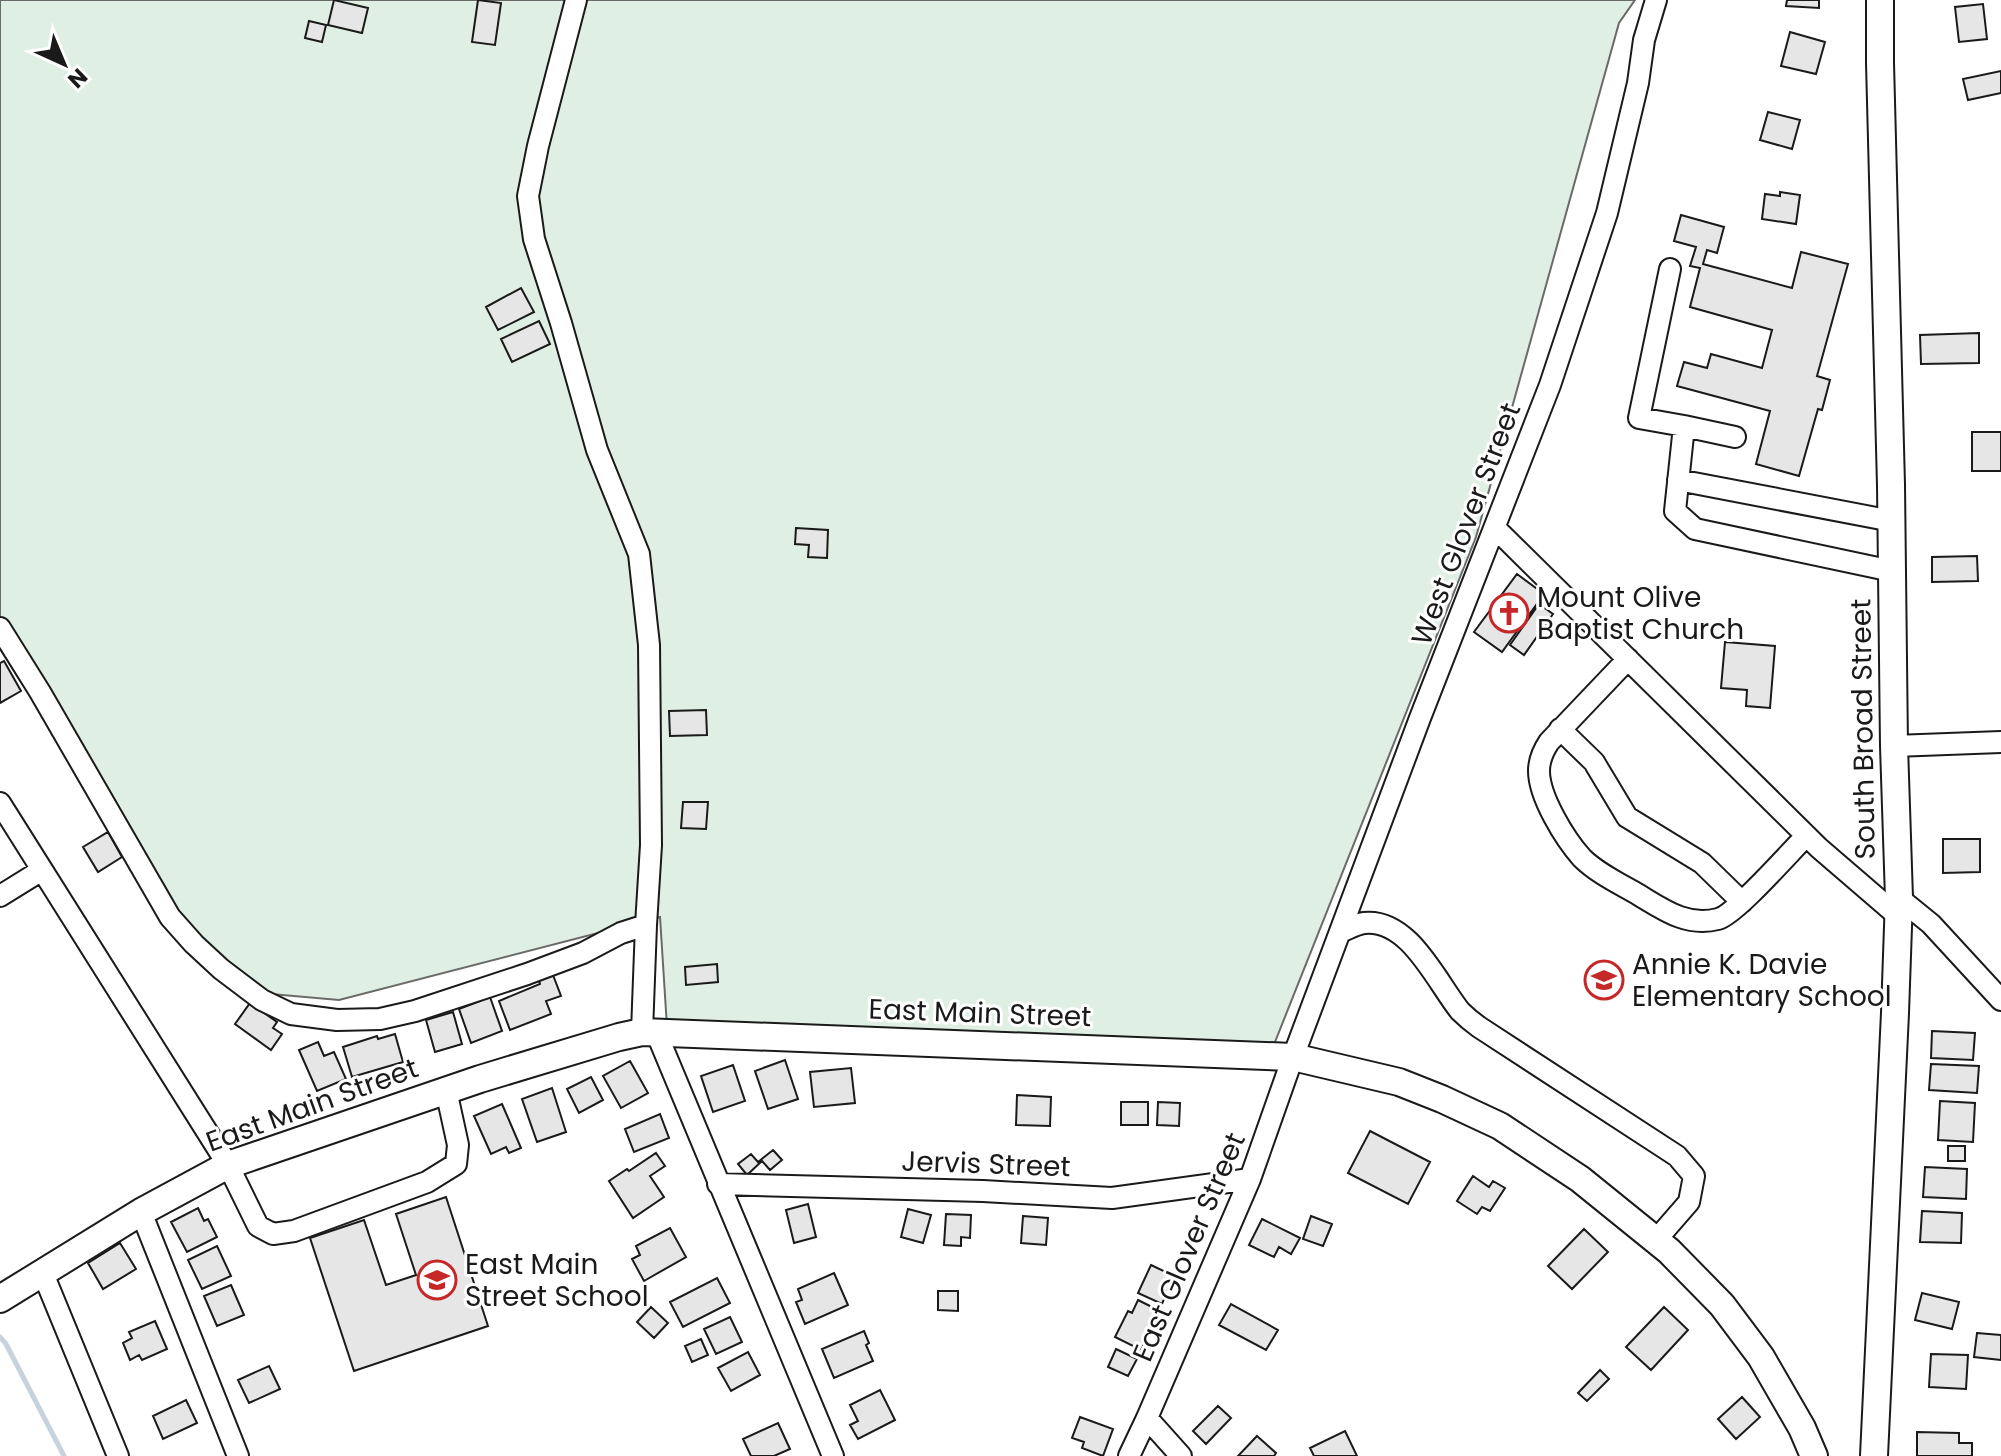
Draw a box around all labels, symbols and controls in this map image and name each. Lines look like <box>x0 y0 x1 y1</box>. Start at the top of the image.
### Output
north arrow <box>24 24 104 104</box>
text: N <box>61 61 94 95</box>
street label: West Glover Street <box>1402 397 1530 651</box>
place label: Mount Olive Baptist Church <box>1537 578 1744 649</box>
church icon: Mount Olive Baptist Church <box>1488 592 1530 634</box>
street label: South Broad Street <box>1841 598 1885 860</box>
place label: Annie K. Davie Elementary School <box>1632 945 1892 1016</box>
school or university icon: Annie K. Davie Elementary School <box>1583 959 1625 1001</box>
street label: East Main Street <box>868 990 1092 1036</box>
street label: East Main Street <box>201 1049 423 1161</box>
street label: East Glover Street <box>1123 1127 1255 1367</box>
street label: Jervis Street <box>901 1142 1071 1186</box>
place label: East Main Street School <box>465 1245 649 1316</box>
school or university icon: East Main Street School <box>416 1259 458 1301</box>

